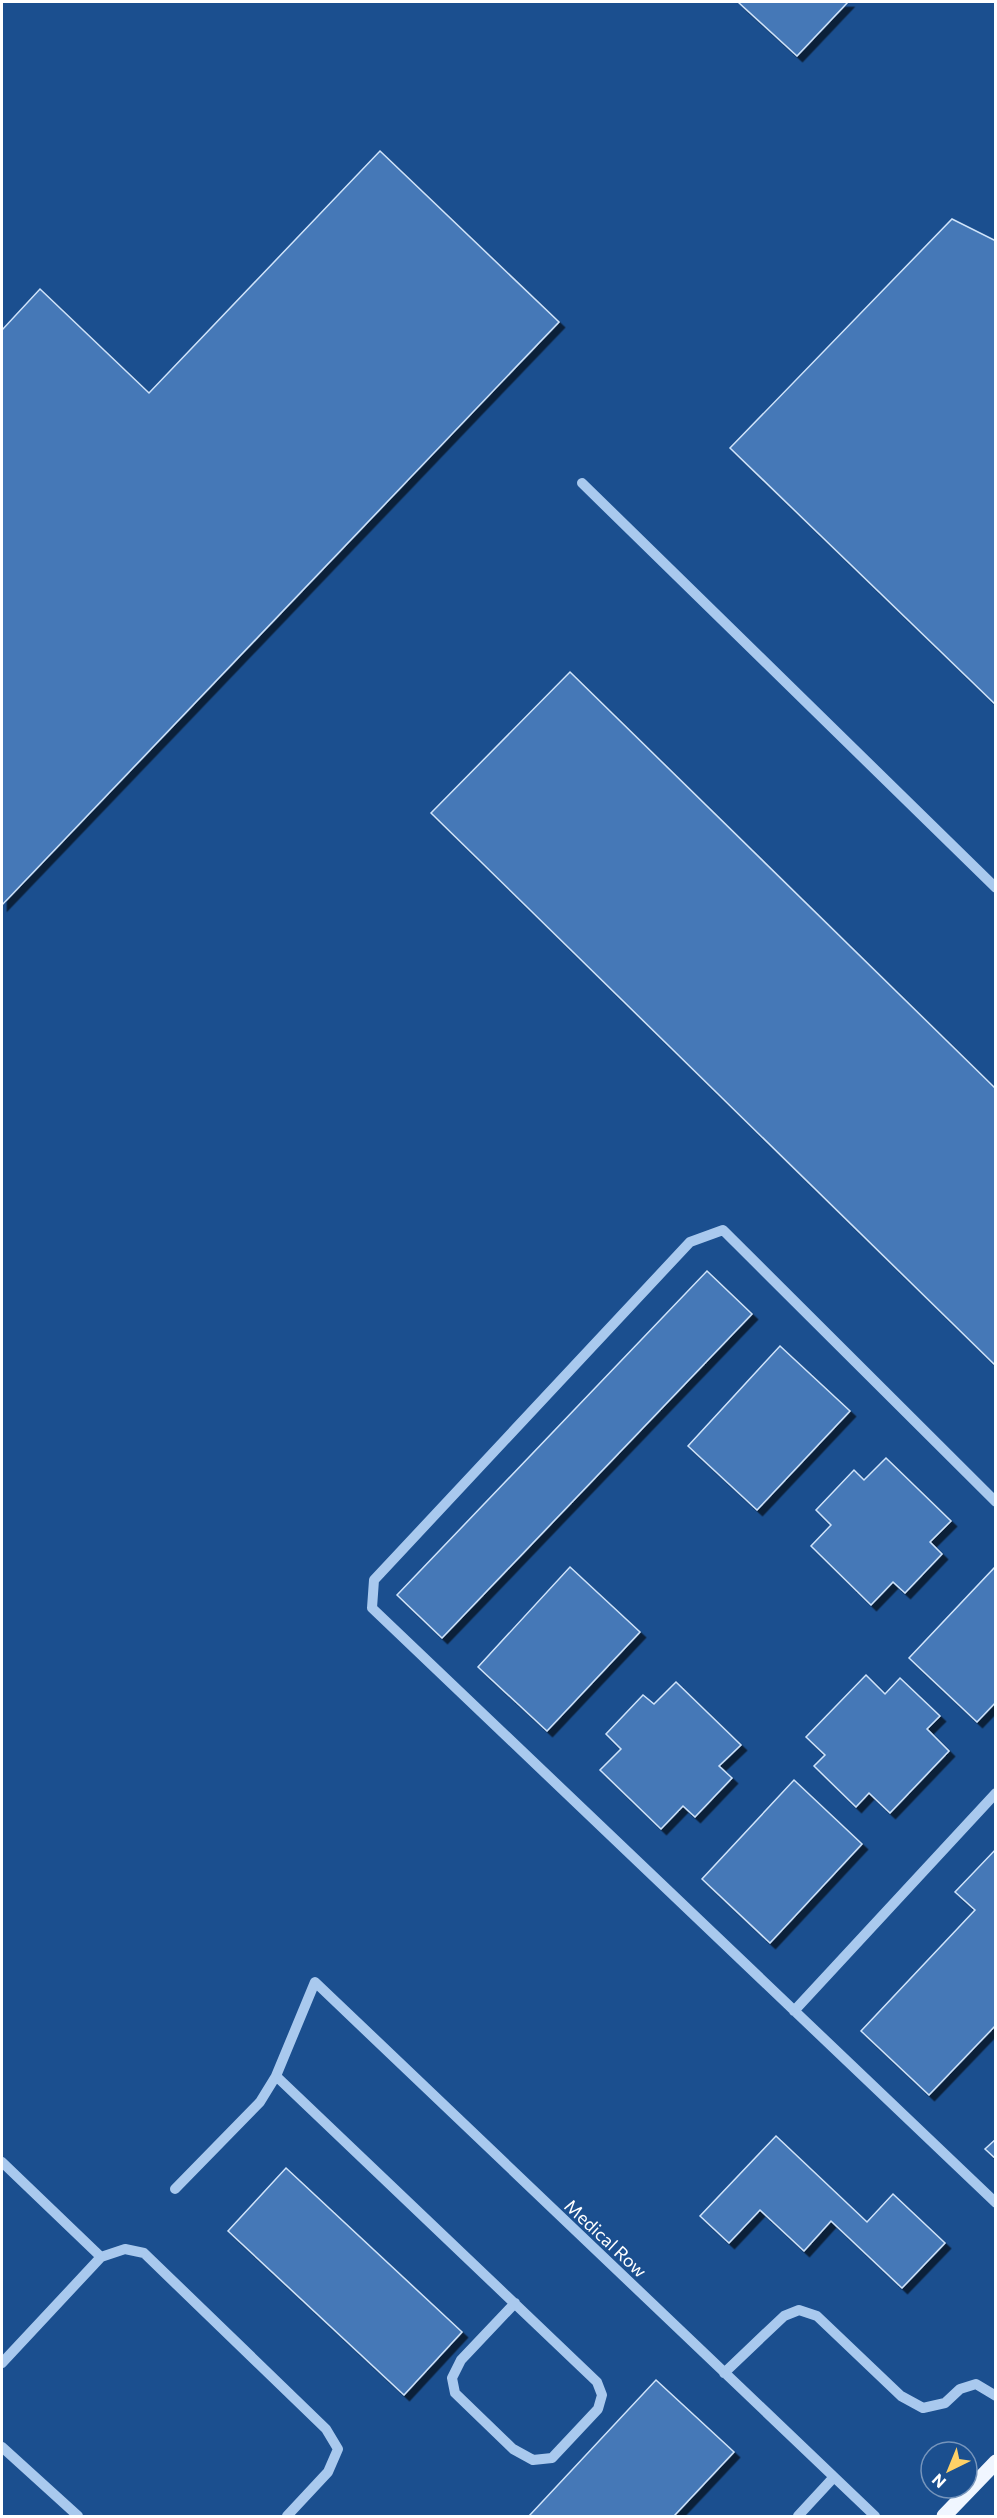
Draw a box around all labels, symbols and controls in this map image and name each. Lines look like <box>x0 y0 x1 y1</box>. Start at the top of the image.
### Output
street label: Medical Row <box>560 2194 652 2282</box>
north arrow <box>919 2440 979 2500</box>
text: N <box>928 2470 949 2492</box>

